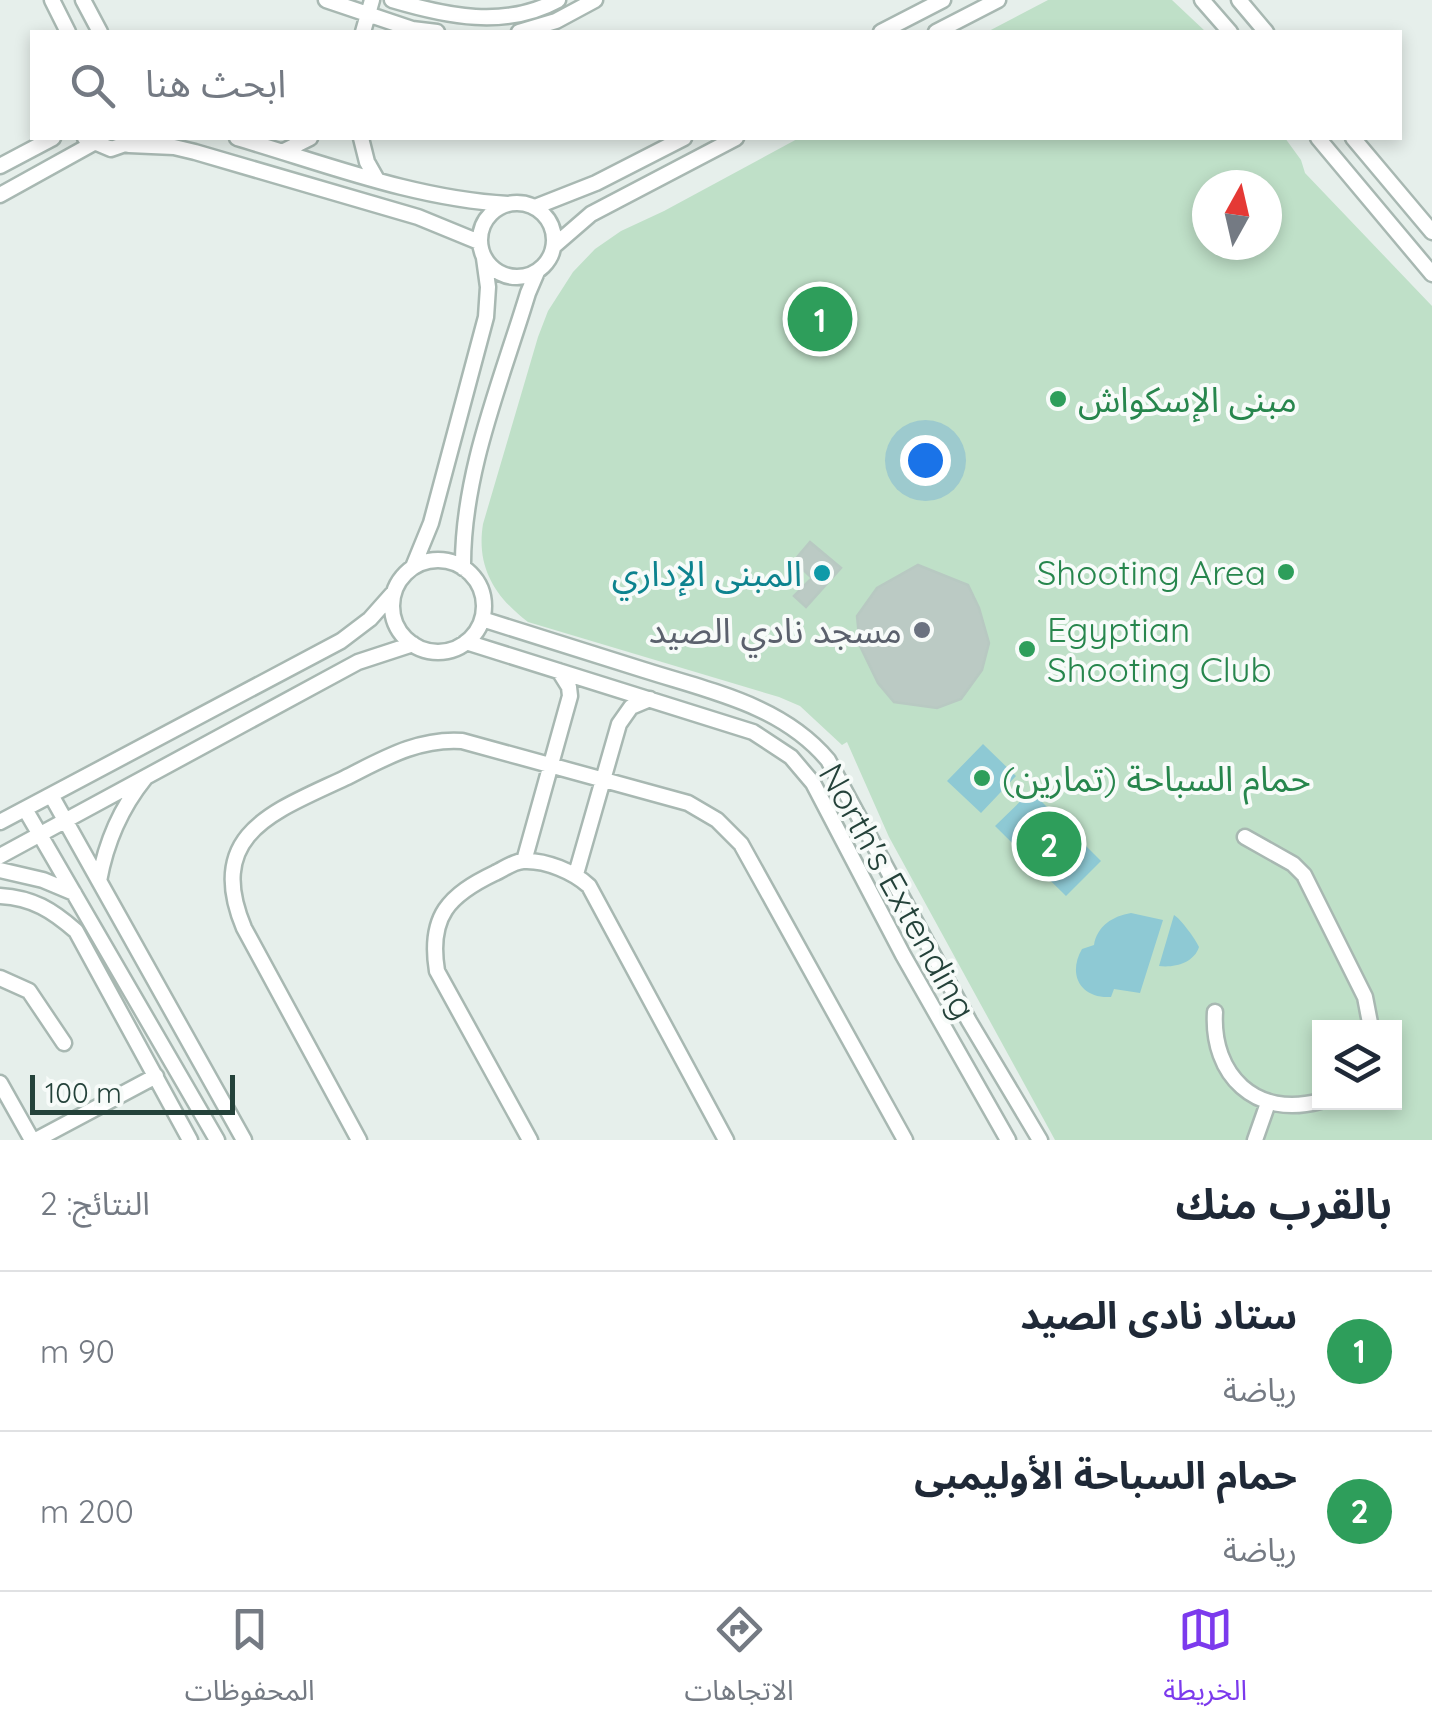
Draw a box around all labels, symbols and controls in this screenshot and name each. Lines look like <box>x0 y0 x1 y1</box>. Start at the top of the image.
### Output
search box <box>30 30 1402 140</box>
icon: search <box>65 58 120 113</box>
text: ابحث هنا <box>145 59 286 107</box>
north arrow <box>1192 170 1282 260</box>
pin: 1 <box>788 282 852 356</box>
place label: مبنى الإسكواش <box>1078 377 1297 423</box>
marker: مبنى الإسكواش <box>1047 388 1069 410</box>
your location <box>900 435 951 486</box>
place label: Shooting Area <box>1037 550 1266 594</box>
place label: المبنى الإداري <box>612 551 802 601</box>
marker: Shooting Area <box>1275 561 1297 583</box>
marker: المبنى الإداري <box>811 562 833 584</box>
place label: Egyptian Shooting Club <box>1047 607 1272 691</box>
place label: مسجد نادي الصيد <box>649 608 902 658</box>
marker: مسجد نادي الصيد <box>911 619 933 641</box>
marker: Egyptian Shooting Club <box>1016 638 1038 660</box>
street label: North's Extending <box>810 755 986 1027</box>
place label: حمام السباحة (تمارين) <box>1002 756 1311 805</box>
marker: حمام السباحة (تمارين) <box>971 767 993 789</box>
pin: 2 <box>1016 806 1082 882</box>
map controls <box>1312 1020 1402 1110</box>
button: layers <box>1312 1020 1402 1110</box>
scale bar <box>30 1070 235 1114</box>
text: 100 m <box>45 1075 122 1110</box>
text: بالقرب منك <box>1175 1177 1392 1230</box>
text: النتائج: 2 <box>40 1183 150 1223</box>
text: ستاد نادى الصيد <box>1020 1291 1297 1339</box>
text: 90 m <box>40 1331 115 1371</box>
text: 1 <box>1353 1331 1366 1371</box>
text: رياضة <box>1223 1369 1297 1409</box>
text: حمام السباحة الأوليمبى <box>914 1451 1297 1499</box>
text: 200 m <box>40 1491 134 1531</box>
text: 2 <box>1350 1491 1369 1531</box>
text: رياضة <box>1223 1529 1297 1569</box>
tab: المحفوظات <box>185 1602 315 1721</box>
tab: الاتجاهات <box>684 1602 794 1721</box>
tab: الخريطة <box>1163 1602 1247 1721</box>

